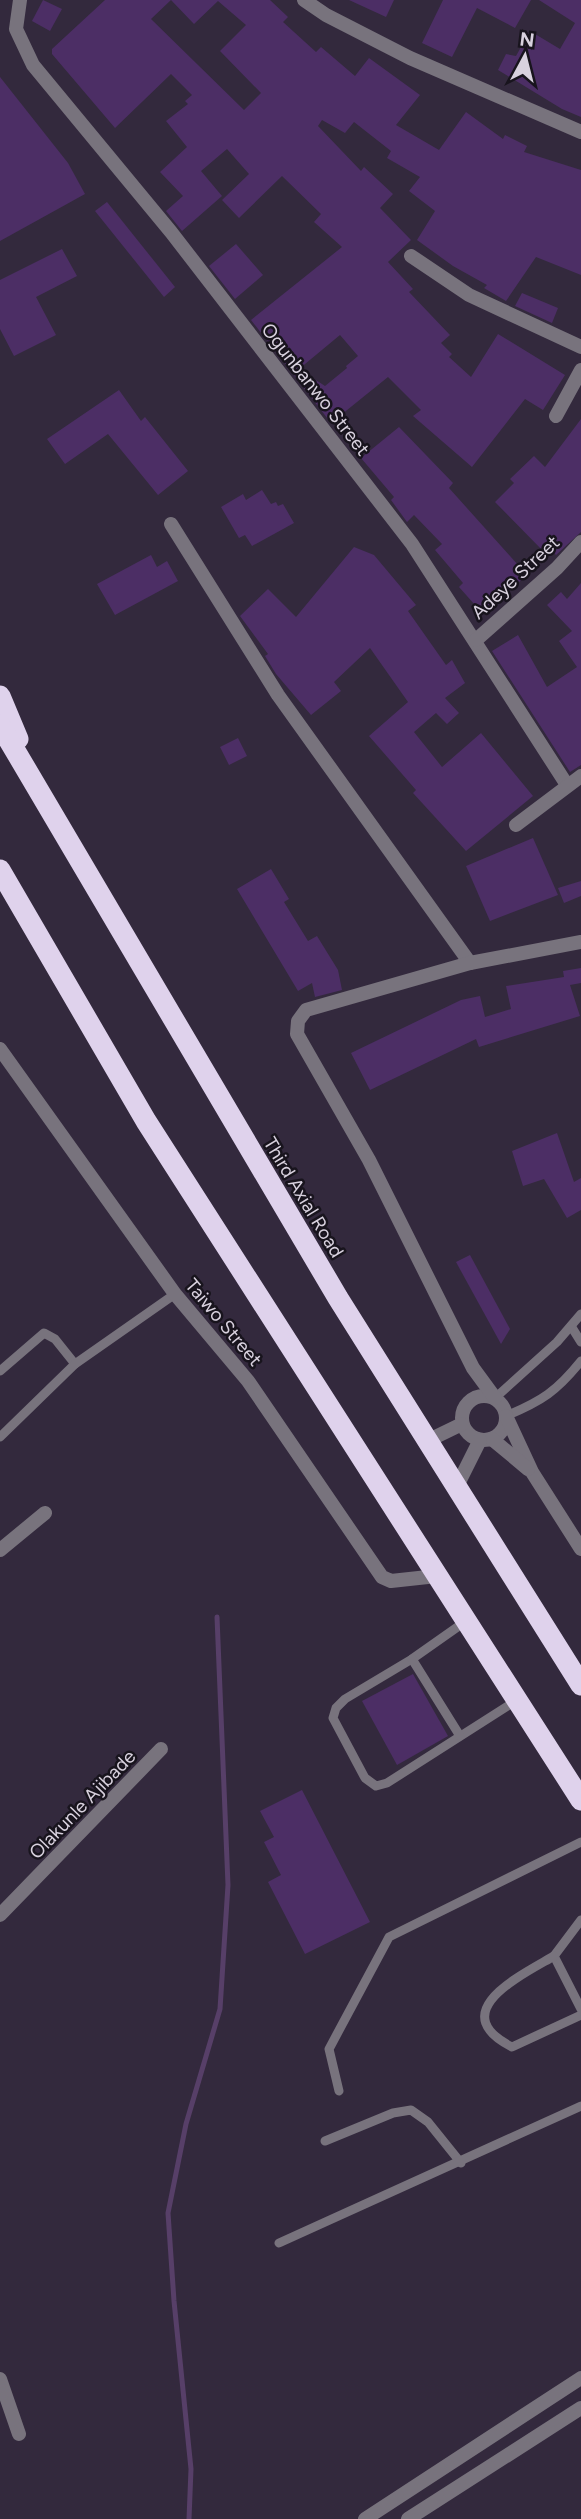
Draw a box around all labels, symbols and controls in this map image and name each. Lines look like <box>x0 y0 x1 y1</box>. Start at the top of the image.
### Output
north arrow <box>490 21 560 91</box>
text: N <box>518 27 536 52</box>
street label: Ogunbanwo Street <box>257 318 375 460</box>
street label: Adeye Street <box>467 531 564 624</box>
street label: Third Axial Road <box>259 1133 349 1262</box>
street label: Taiwo Street <box>180 1274 267 1371</box>
street label: Olakunle Ajibade <box>24 1745 140 1864</box>

